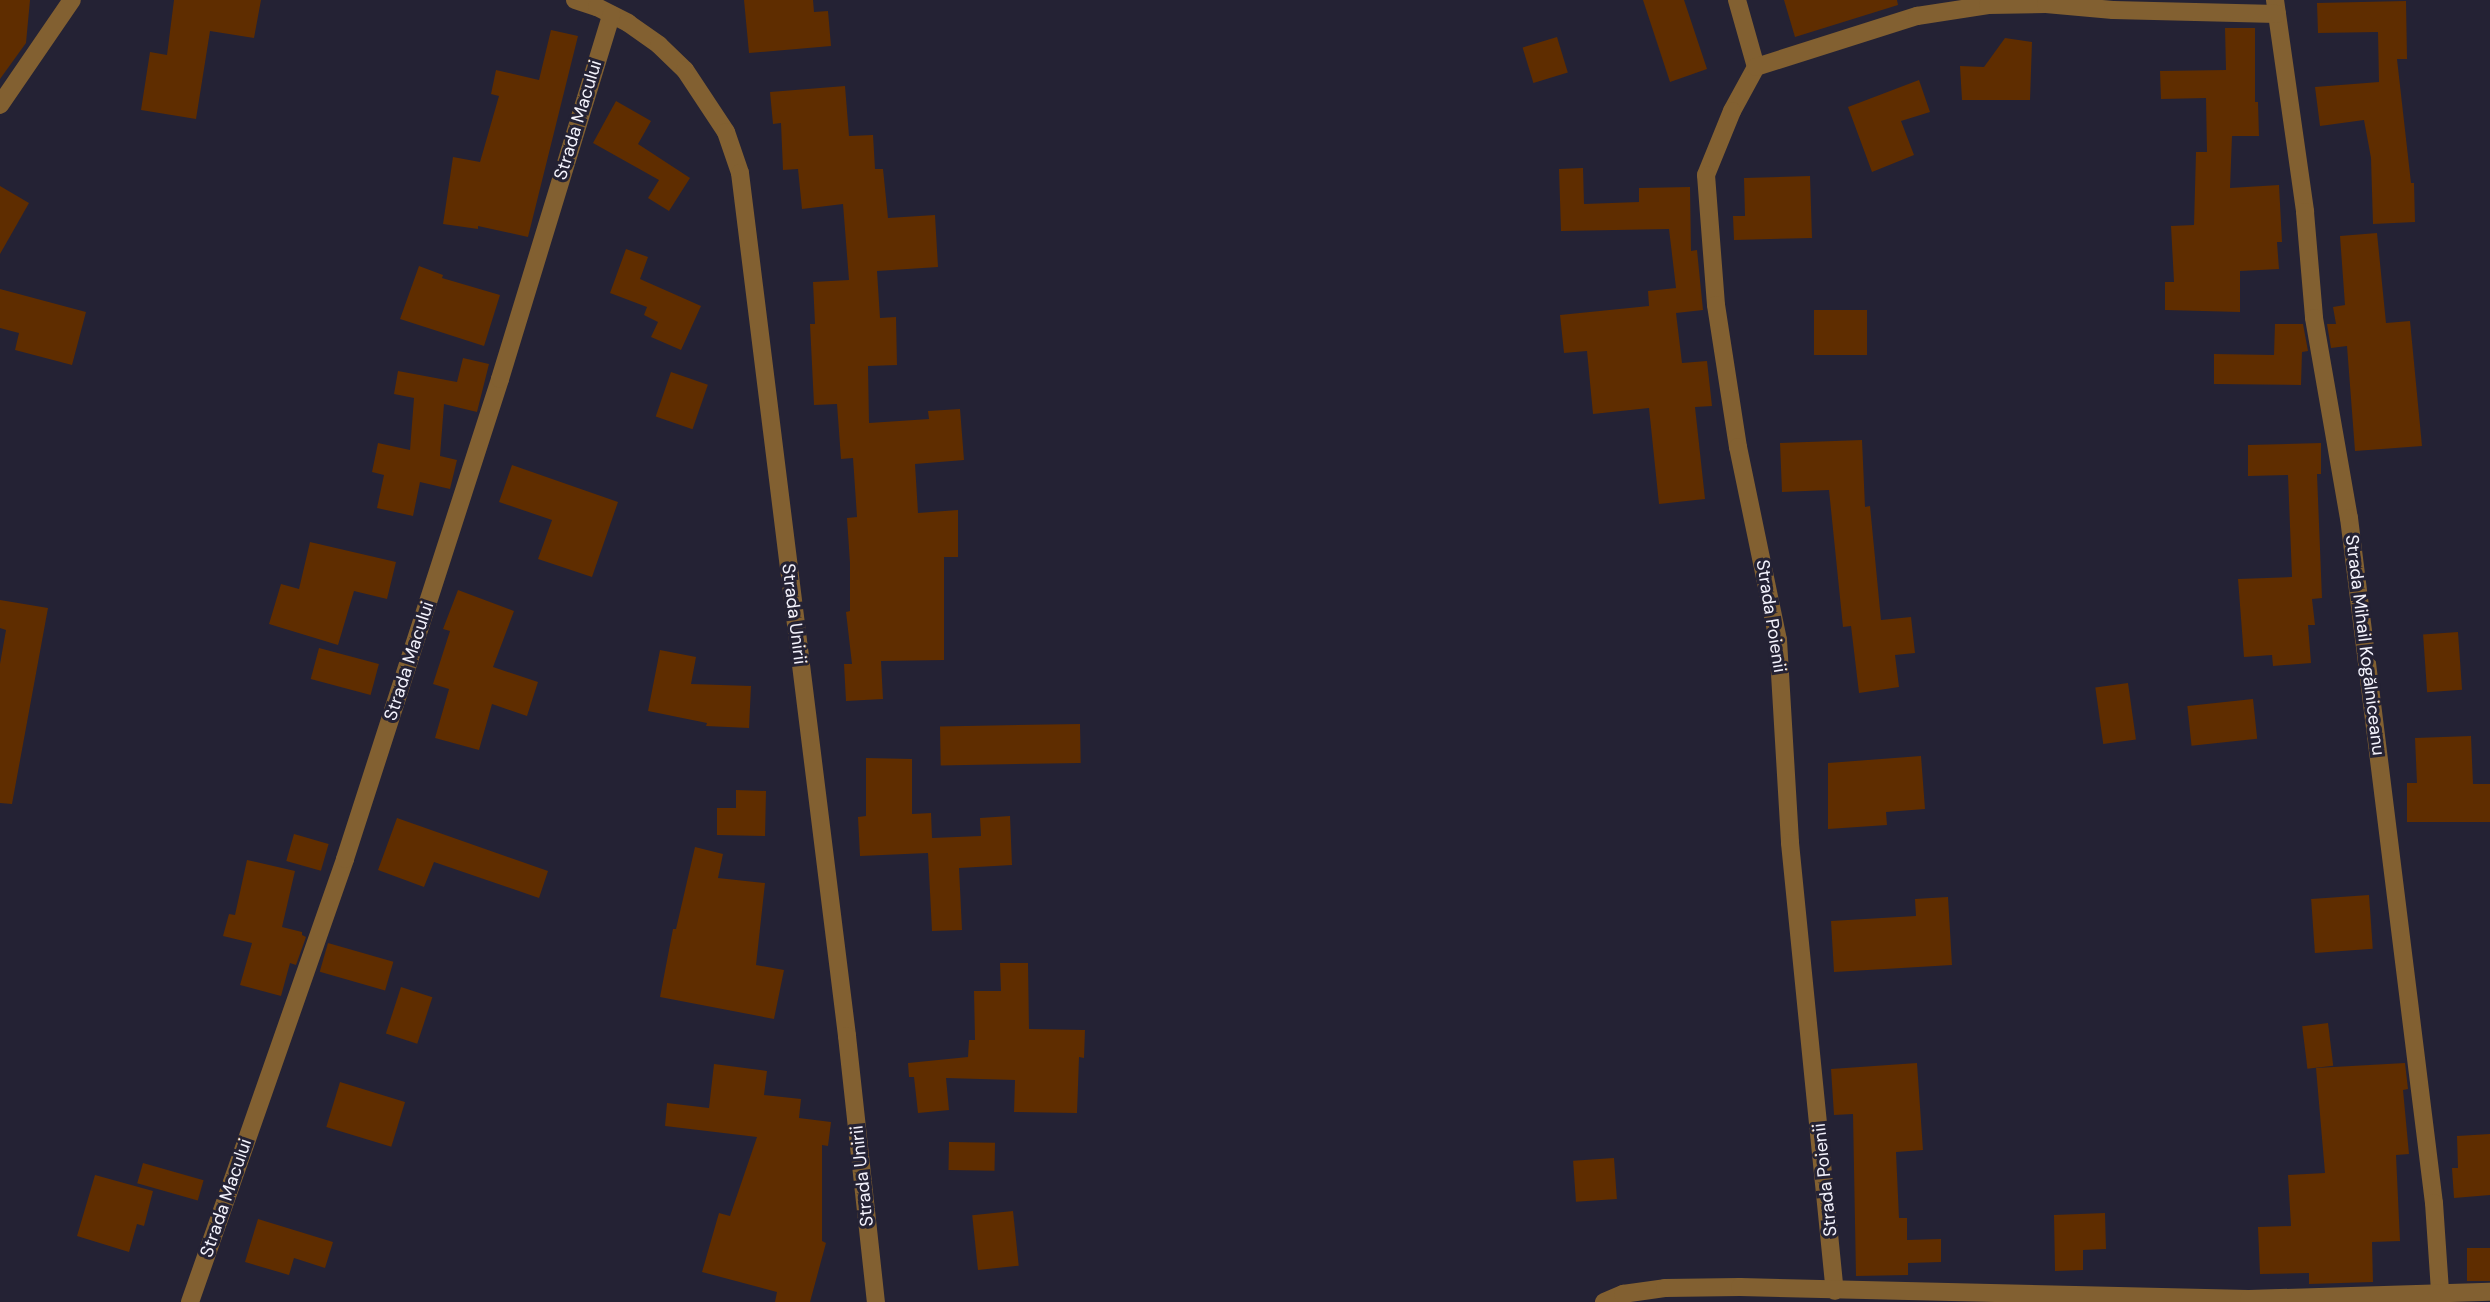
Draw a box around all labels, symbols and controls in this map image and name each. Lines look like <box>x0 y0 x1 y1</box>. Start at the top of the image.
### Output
street label: Strada Macului <box>550 58 606 182</box>
street label: Strada Mihail Kogălniceanu <box>2341 533 2389 757</box>
street label: Strada Poienii <box>1751 558 1791 674</box>
street label: Strada Unirii <box>777 562 811 666</box>
street label: Strada Macului <box>380 599 438 723</box>
street label: Strada Poienii <box>1808 1122 1842 1238</box>
street label: Strada Unirii <box>846 1124 878 1228</box>
street label: Strada Macului <box>196 1136 256 1260</box>

